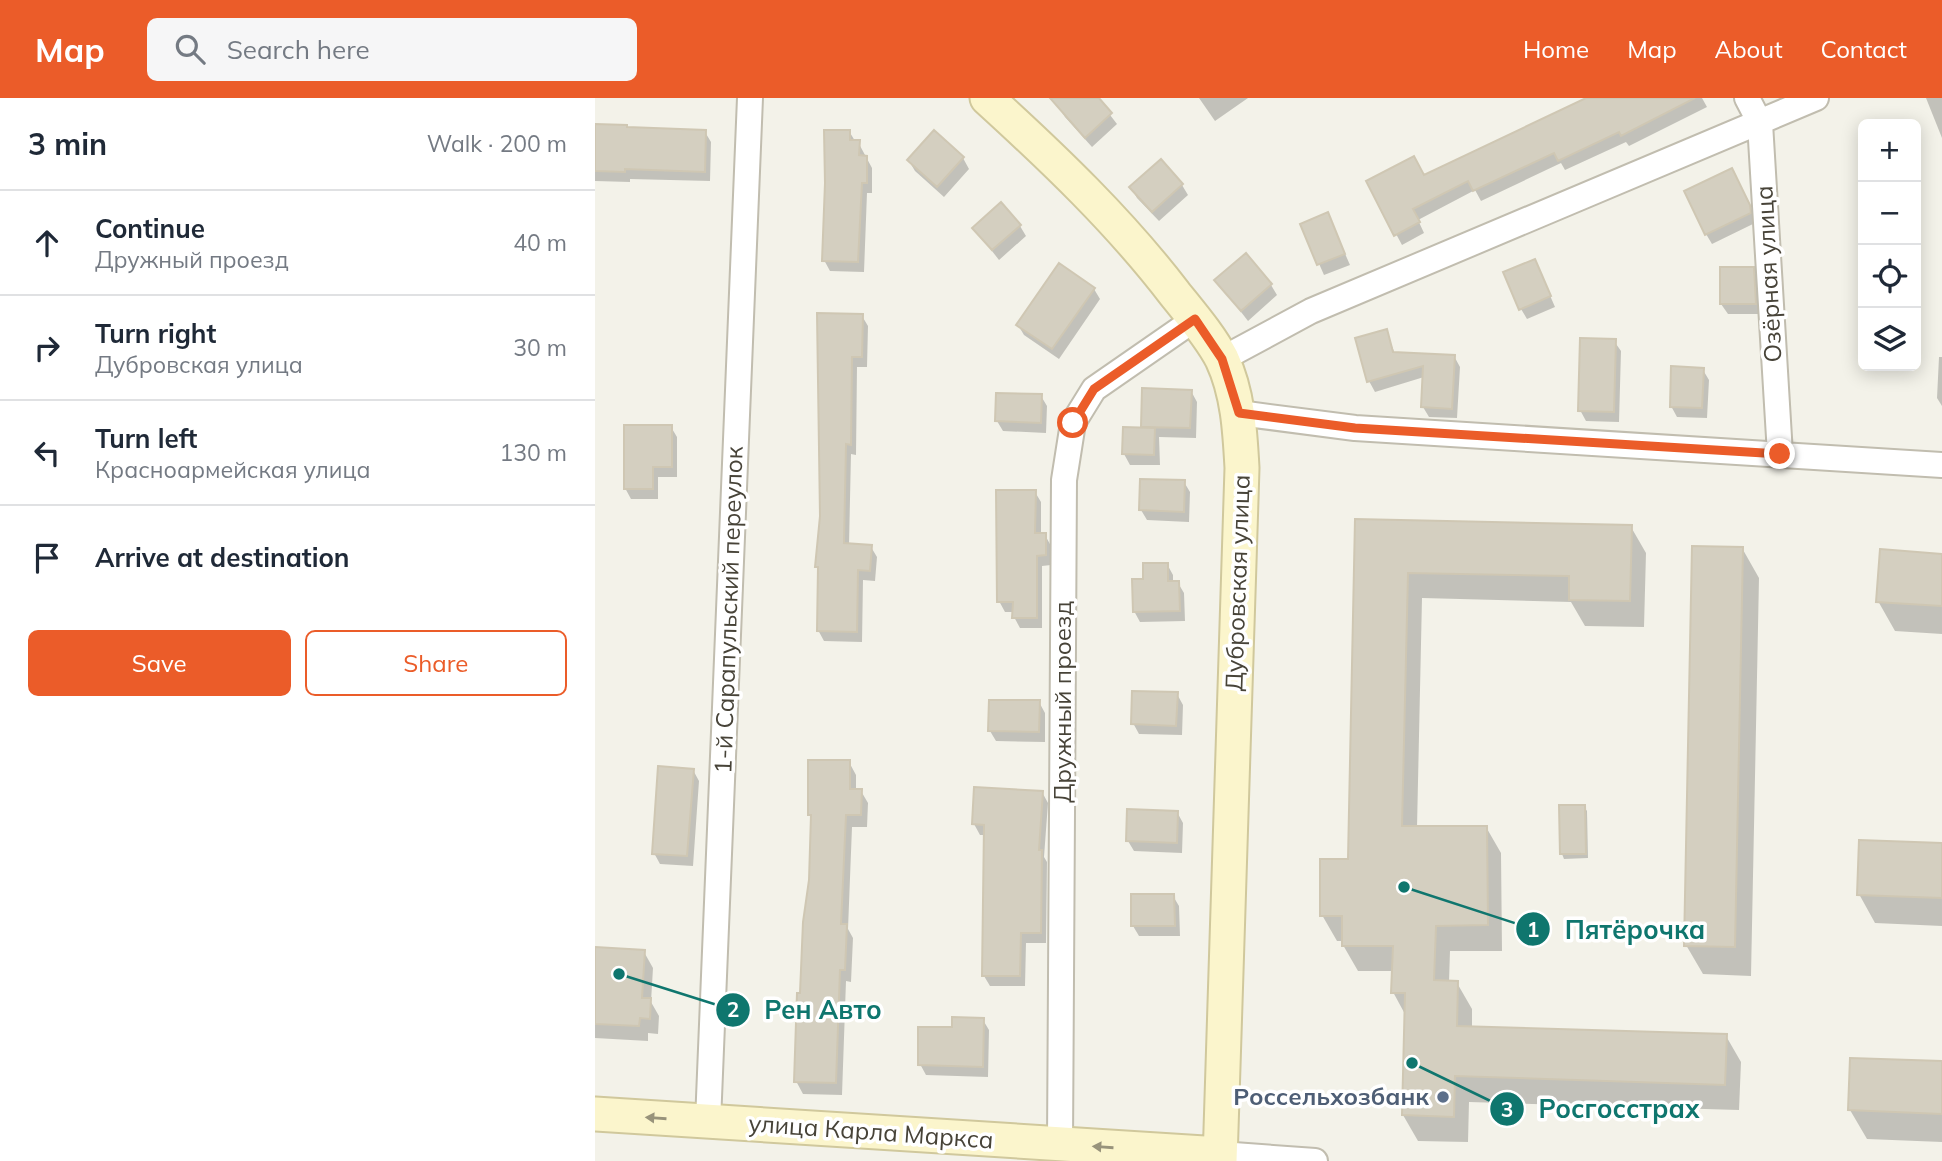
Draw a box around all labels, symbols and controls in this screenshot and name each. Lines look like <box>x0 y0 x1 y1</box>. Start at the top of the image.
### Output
search box <box>147 18 637 81</box>
text: Map <box>35 29 105 70</box>
icon: search <box>171 30 209 68</box>
text: Search here <box>227 33 370 66</box>
text: Home <box>1523 34 1589 64</box>
text: Map <box>1627 34 1677 64</box>
text: About <box>1715 34 1783 64</box>
text: Contact <box>1821 34 1907 64</box>
map controls <box>1858 119 1921 371</box>
button: + <box>1858 119 1921 182</box>
text: 3 min <box>28 125 107 163</box>
text: Walk · 200 m <box>427 129 567 158</box>
button: − <box>1858 182 1921 245</box>
street label: Озёрная улица <box>1748 185 1788 363</box>
text: Continue <box>95 212 205 245</box>
icon: ahead <box>28 224 66 262</box>
text: 40 m <box>513 228 567 257</box>
text: Дружный проезд <box>95 245 289 274</box>
button: locate <box>1858 245 1921 308</box>
button: layers <box>1858 308 1921 371</box>
text: Turn right <box>95 317 216 350</box>
icon: right <box>28 329 66 367</box>
text: 30 m <box>513 333 567 362</box>
text: Дубровская улица <box>95 350 303 379</box>
route start <box>1057 407 1088 438</box>
text: Turn left <box>95 422 197 455</box>
icon: left <box>28 434 66 472</box>
text: 130 m <box>499 438 567 467</box>
route end <box>1764 438 1795 469</box>
street label: 1-й Сарапульский переулок <box>707 446 749 774</box>
text: Красноармейская улица <box>95 455 371 484</box>
street label: Дубровская улица <box>1218 474 1256 692</box>
icon: arrive <box>28 539 66 577</box>
text: Arrive at destination <box>95 541 350 574</box>
street label: Дружный проезд <box>1047 601 1077 803</box>
button: Save <box>28 630 291 696</box>
button: Share <box>305 630 567 696</box>
callout: Пятёрочка <box>1515 906 1719 953</box>
text: Пятёрочка <box>1565 913 1705 946</box>
text: 1 <box>1527 916 1539 942</box>
callout: Рен Авто <box>715 986 896 1033</box>
text: Рен Авто <box>764 993 882 1026</box>
text: 2 <box>727 996 739 1022</box>
place label: Россельхозбанк <box>1233 1081 1429 1111</box>
callout: Росгосстрах <box>1490 1086 1714 1133</box>
marker: Россельхозбанк <box>1435 1089 1451 1105</box>
text: Росгосстрах <box>1538 1092 1700 1125</box>
text: 3 <box>1501 1096 1513 1122</box>
street label: улица Карла Маркса <box>748 1107 995 1155</box>
one-way arrow <box>645 1113 667 1124</box>
one-way arrow <box>1092 1141 1114 1152</box>

